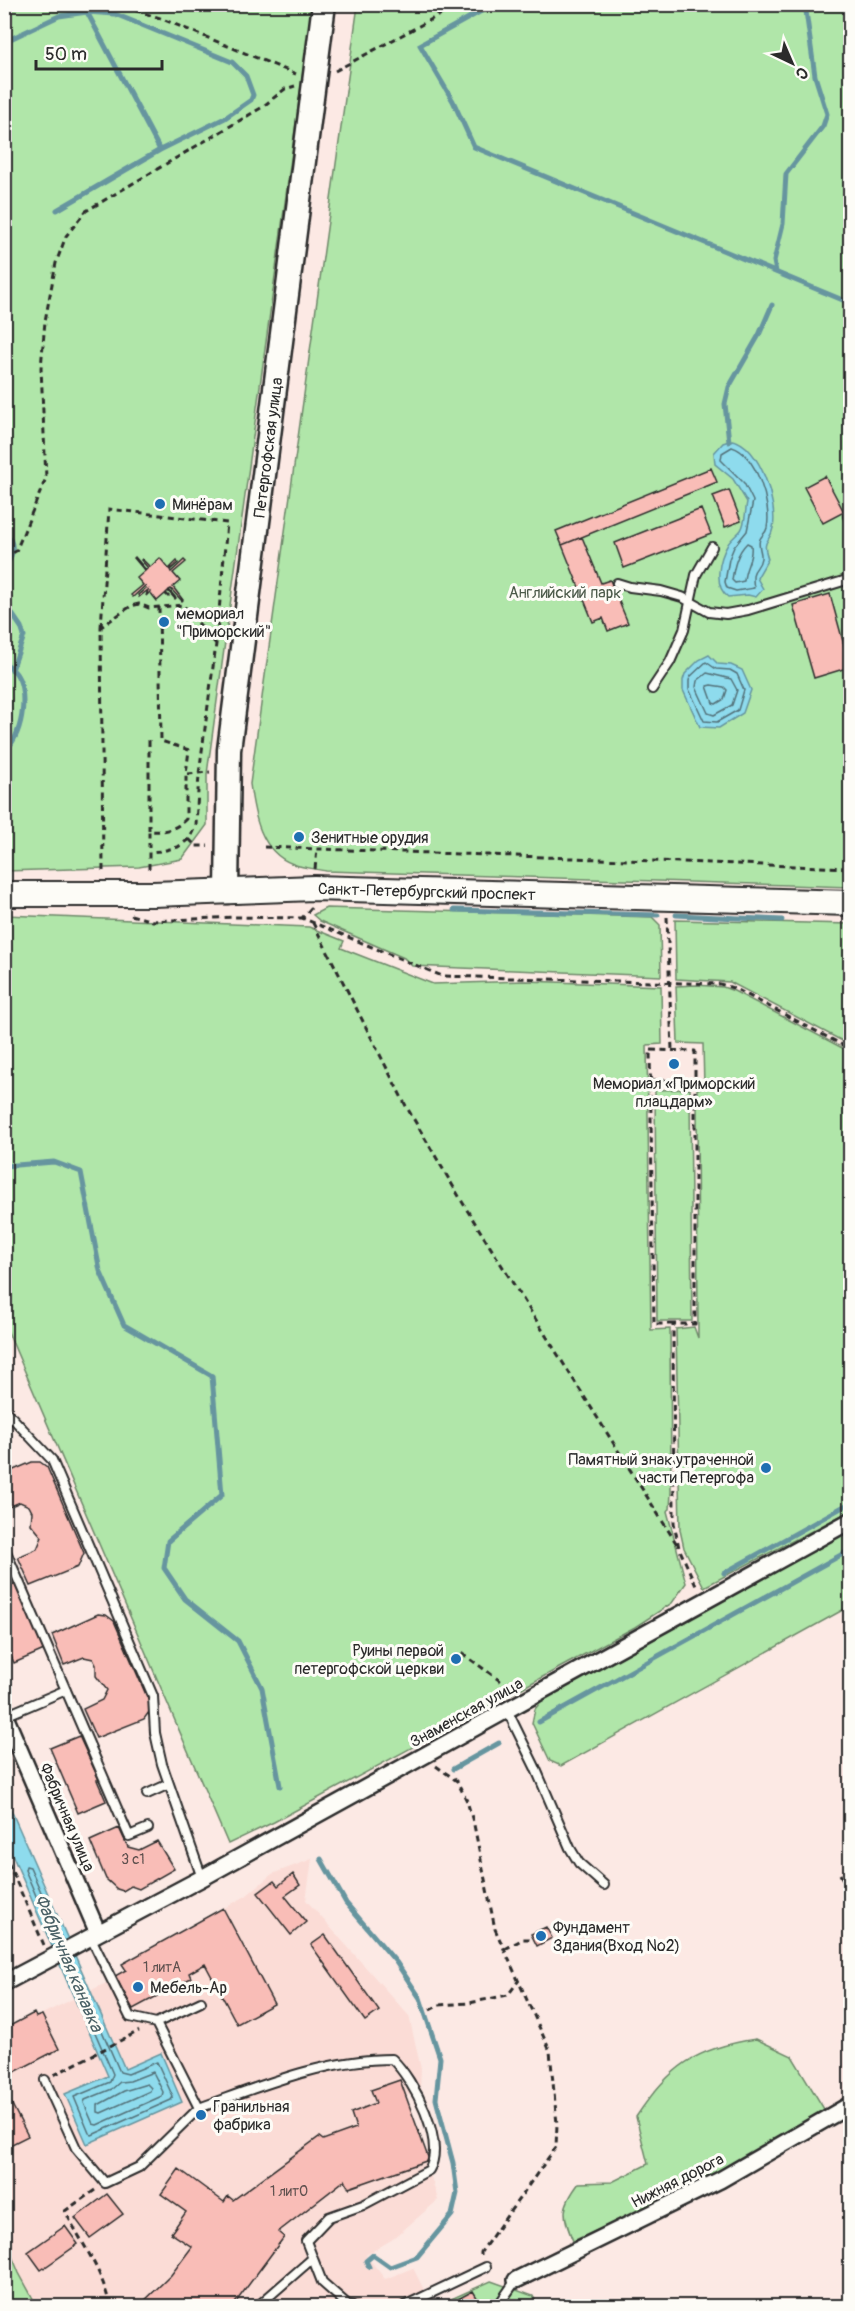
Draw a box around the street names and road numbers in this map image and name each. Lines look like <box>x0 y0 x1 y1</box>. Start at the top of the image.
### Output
street label: Петергофская улица <box>250 376 287 519</box>
street label: Санкт-Петербургский проспект <box>318 879 536 905</box>
street label: Знаменская улица <box>406 1674 526 1752</box>
street label: Фабричная улица <box>35 1760 99 1875</box>
street label: Нижняя дорога <box>628 2149 727 2213</box>

